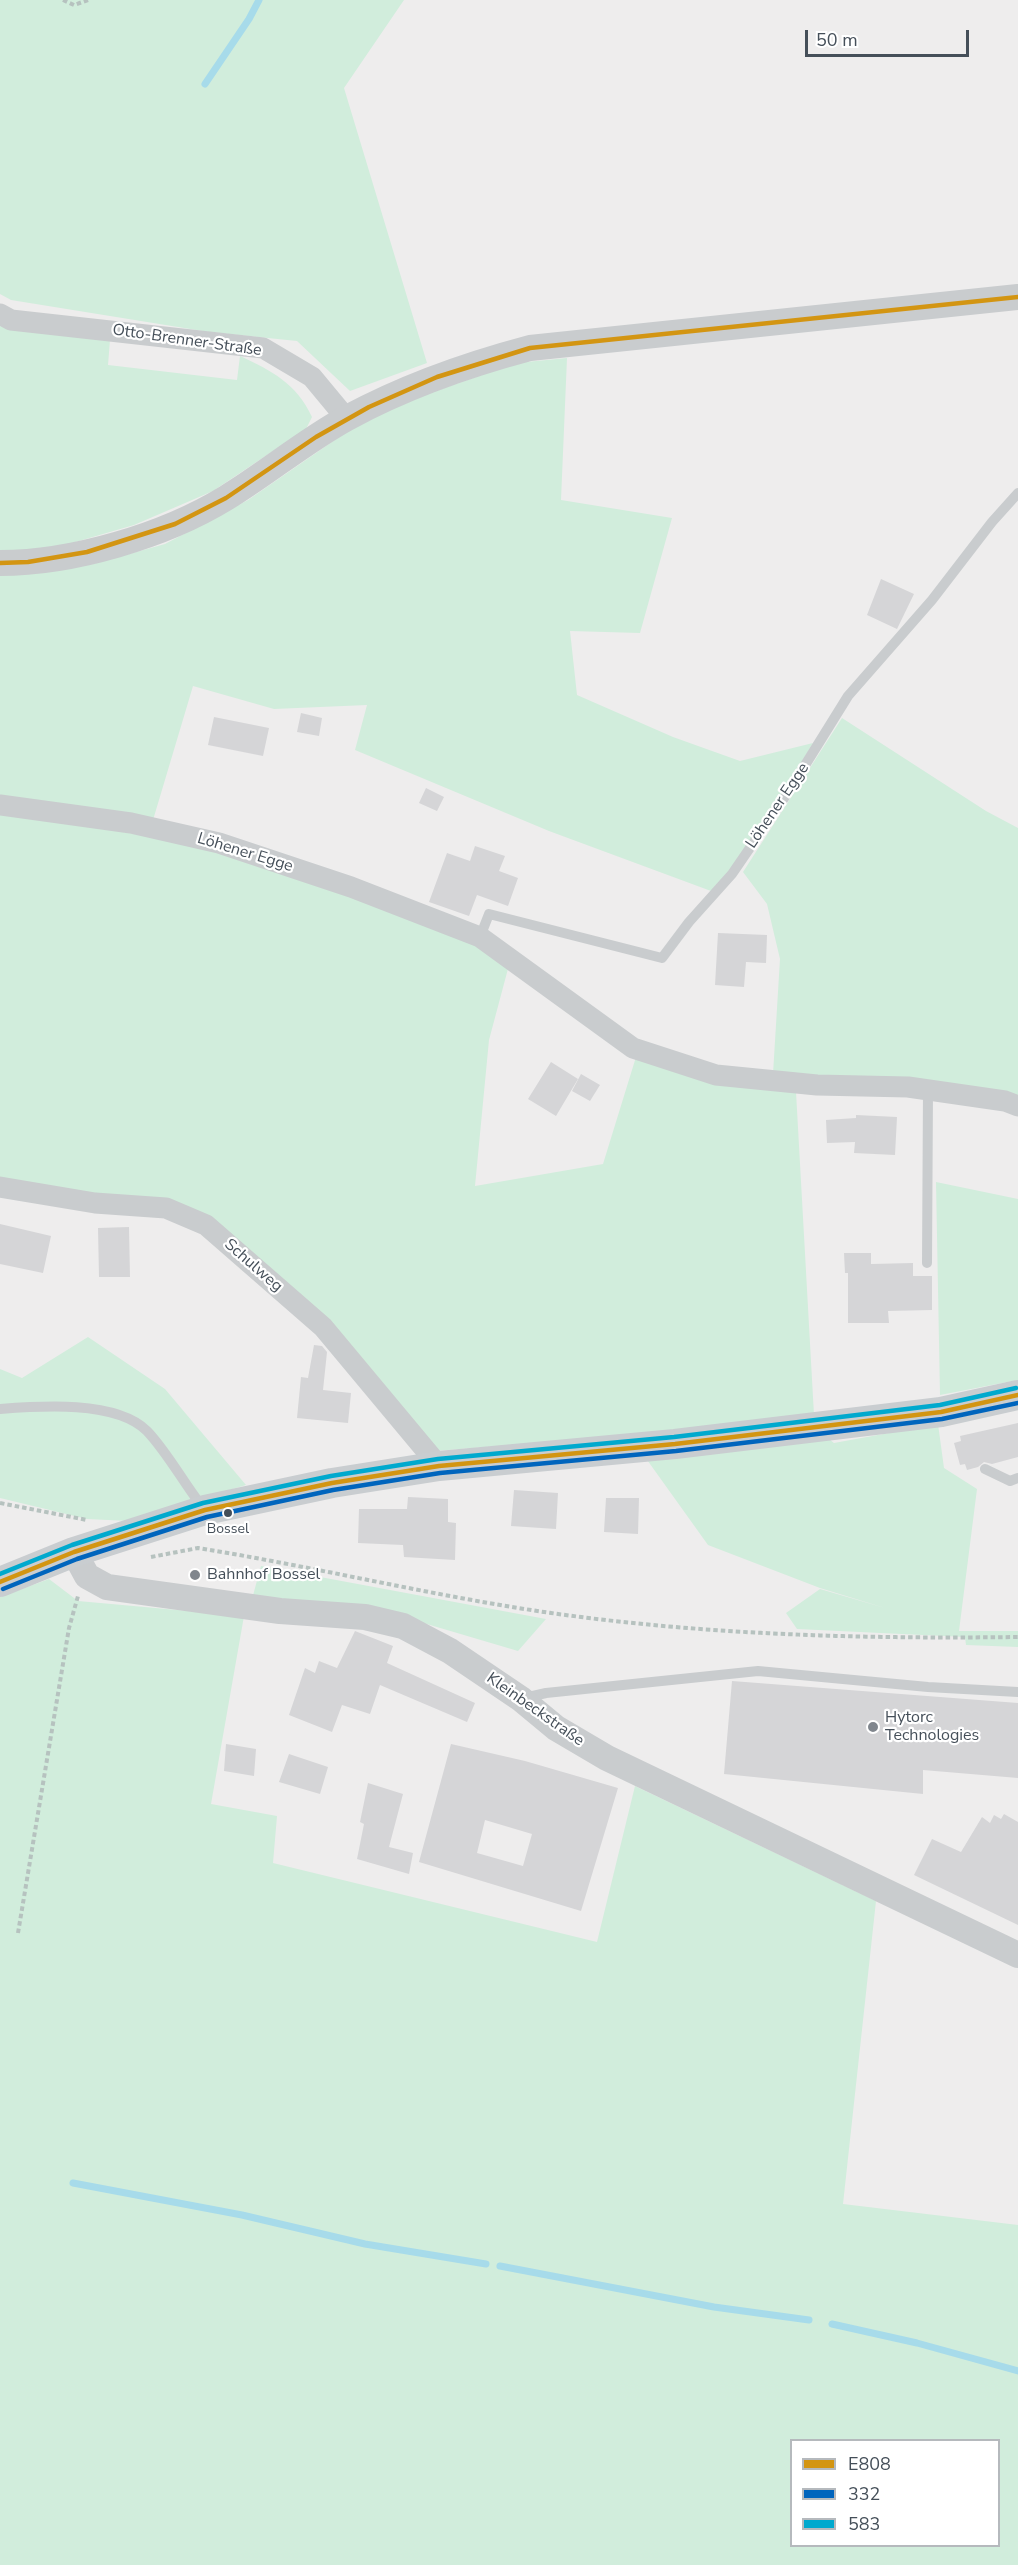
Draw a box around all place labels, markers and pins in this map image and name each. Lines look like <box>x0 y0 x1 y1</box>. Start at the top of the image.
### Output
marker: Bossel <box>222 1507 234 1519</box>
place label: Bossel <box>207 1522 249 1538</box>
place label: Bahnhof Bossel <box>207 1565 320 1585</box>
marker: Bahnhof Bossel <box>188 1568 202 1582</box>
place label: Hytorc Technologies <box>885 1708 979 1746</box>
marker: Hytorc Technologies <box>866 1720 880 1734</box>

